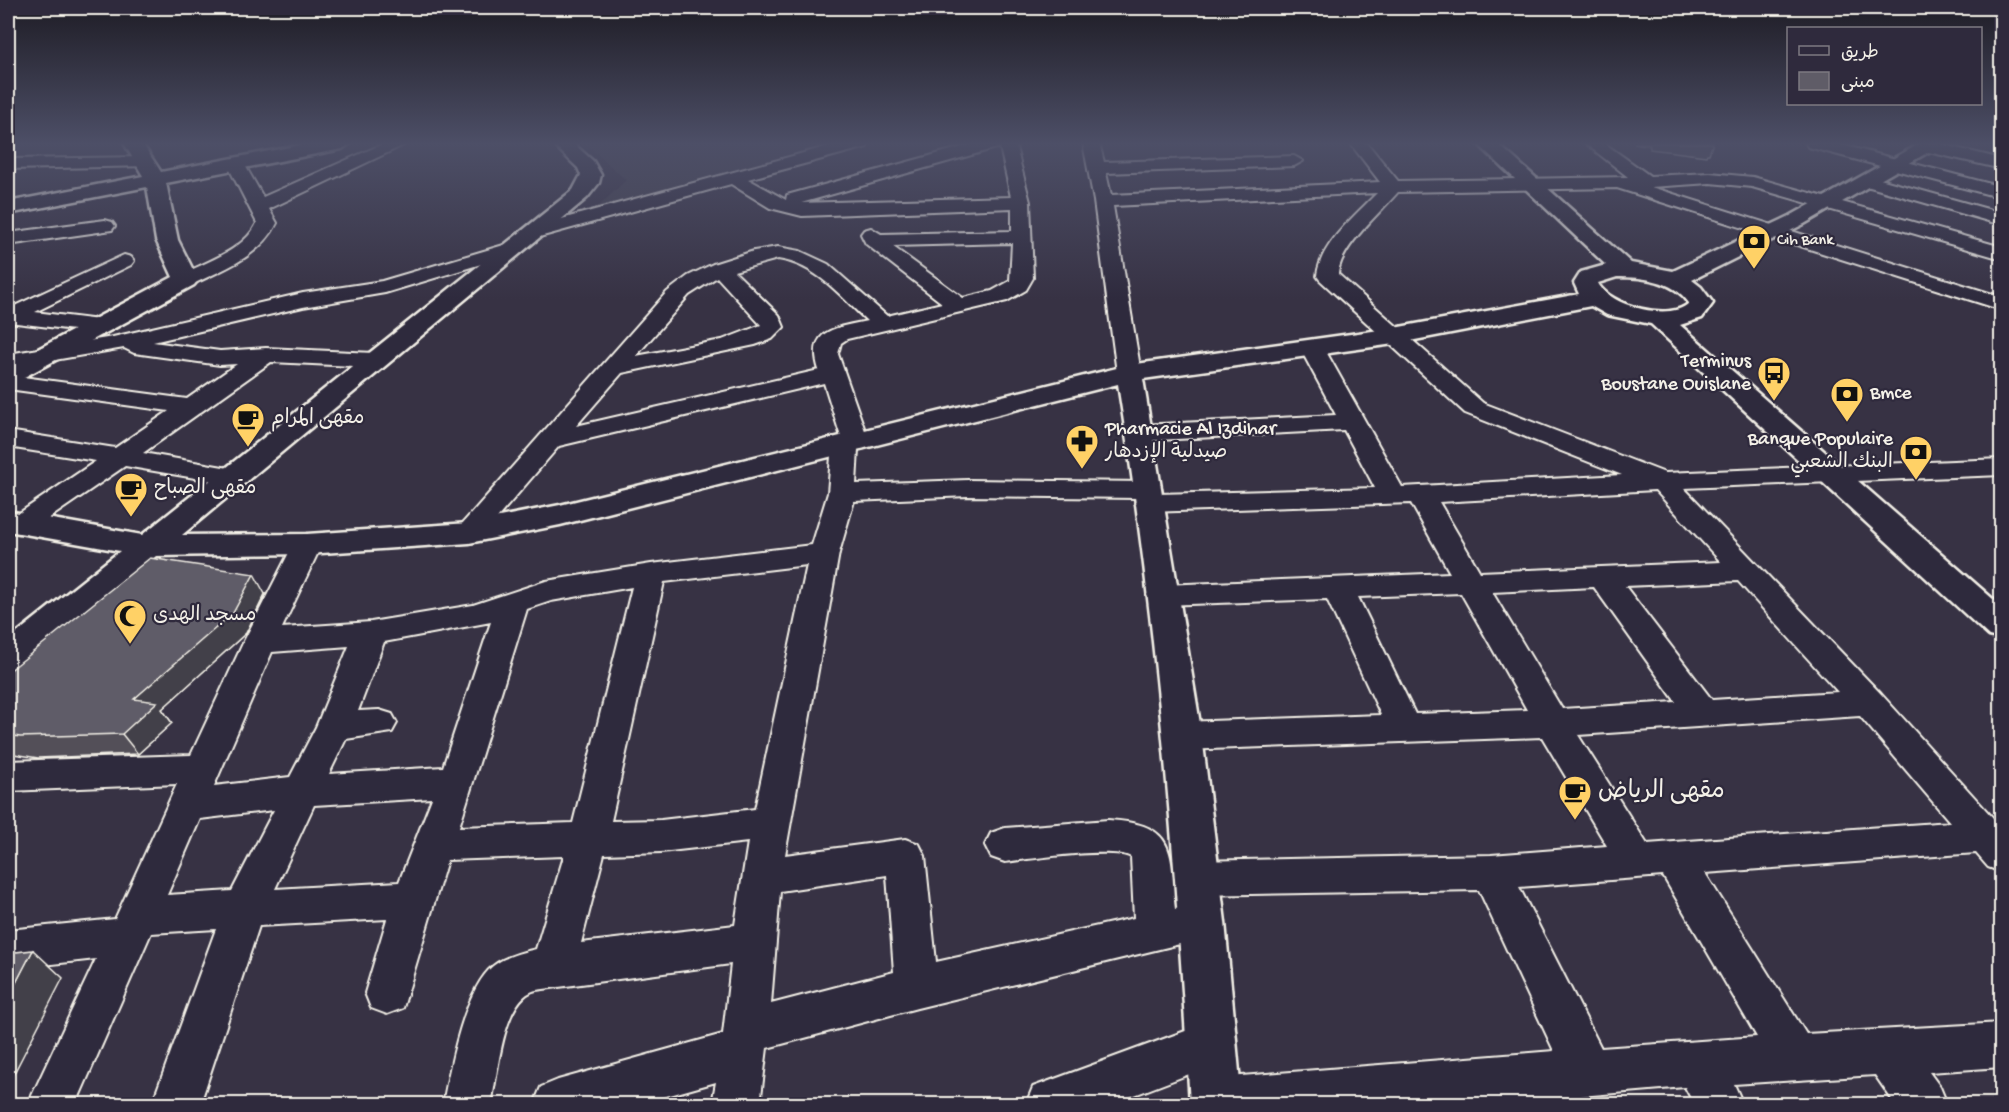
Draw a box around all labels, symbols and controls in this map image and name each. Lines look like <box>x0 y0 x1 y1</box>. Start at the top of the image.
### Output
legend <box>1787 27 1982 105</box>
text: طريق <box>1841 43 1879 64</box>
text: مبنى <box>1841 73 1875 94</box>
bank icon: Cih Bank <box>1736 223 1772 270</box>
place label: Cih Bank <box>1777 232 1835 251</box>
place label: Terminus Boustane Ouislane <box>1600 351 1752 397</box>
bus stop icon: Terminus Boustane Ouislane <box>1756 355 1792 402</box>
bank icon: Bmce <box>1829 376 1865 423</box>
place label: Bmce <box>1869 383 1912 406</box>
cafe icon: مقهى المرام <box>230 401 266 448</box>
place label: مقهى المرام <box>271 407 364 432</box>
place label: Pharmacie Al Izdihar صيدلية الإزدهار <box>1104 419 1278 465</box>
pharmacy icon: Pharmacie Al Izdihar صيدلية الإزدهار <box>1064 423 1100 470</box>
place label: Banque Populaire البنك الشعبي <box>1747 429 1894 478</box>
bank icon: Banque Populaire البنك الشعبي <box>1898 434 1934 481</box>
cafe icon: مقهى الصباح <box>113 471 149 518</box>
place label: مقهى الصباح <box>154 477 256 501</box>
mosque icon: مسجد الهدى <box>112 598 148 645</box>
place label: مسجد الهدى <box>153 604 256 628</box>
cafe icon: مقهى الرياض <box>1557 774 1593 821</box>
place label: مقهى الرياض <box>1598 778 1725 807</box>

